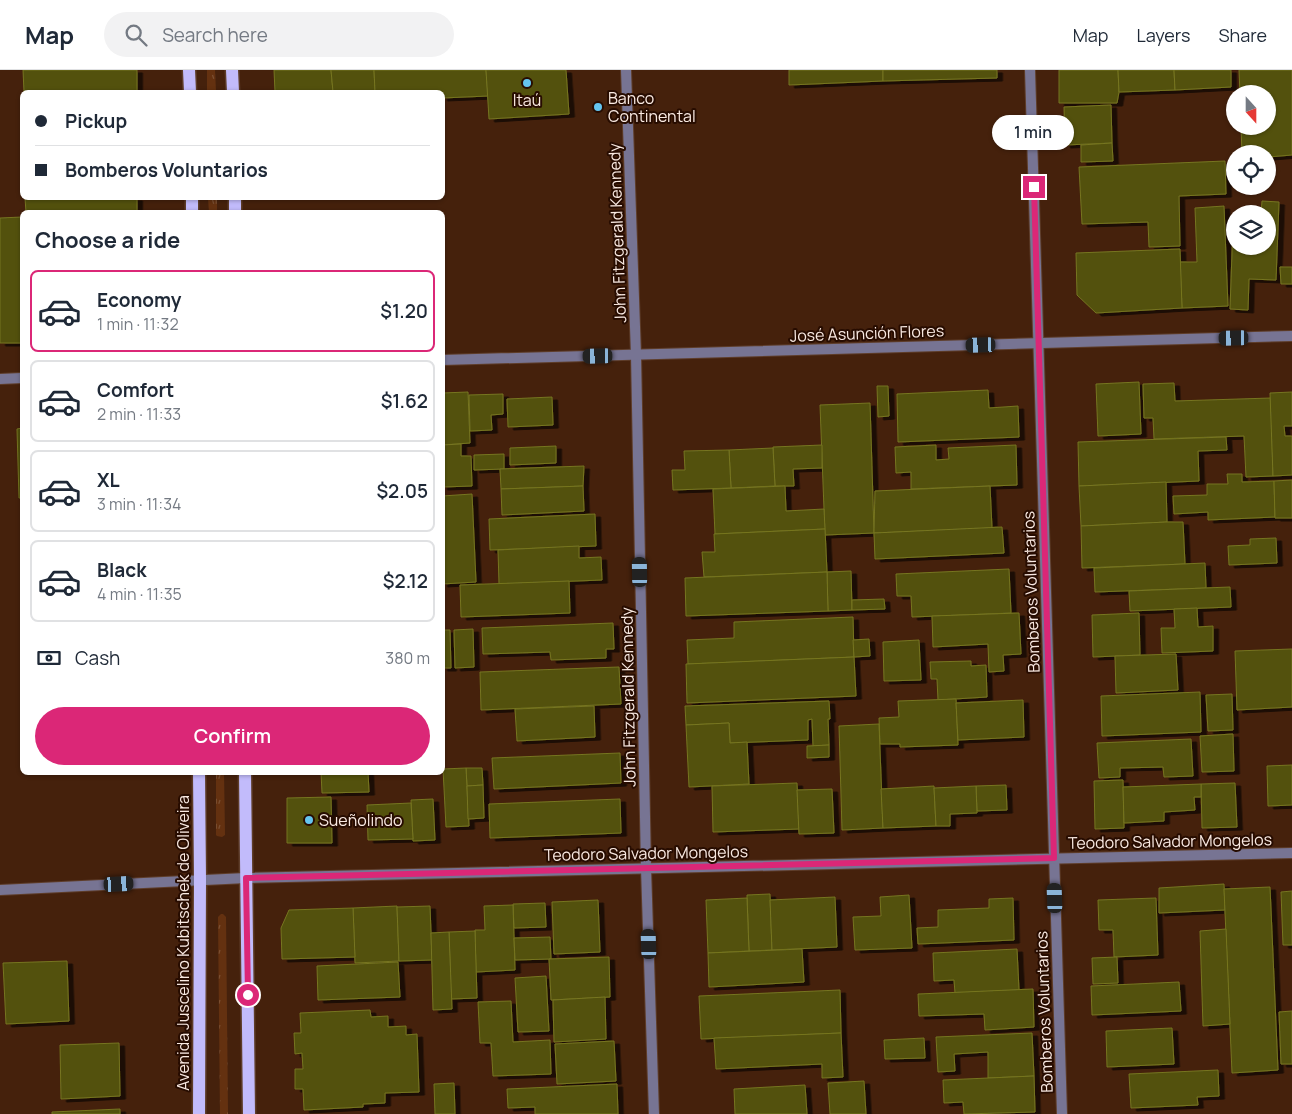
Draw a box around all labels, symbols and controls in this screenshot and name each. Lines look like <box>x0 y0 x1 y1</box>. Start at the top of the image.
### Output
search box <box>104 12 454 57</box>
text: Map <box>25 18 74 51</box>
icon: search <box>122 21 150 49</box>
text: Search here <box>162 22 268 48</box>
text: Map <box>1073 23 1108 47</box>
text: Layers <box>1136 23 1190 47</box>
text: Share <box>1218 23 1267 47</box>
marker: Itaú <box>521 77 533 89</box>
north arrow <box>1226 85 1276 135</box>
map controls <box>1226 85 1276 255</box>
place label: Banco Continental <box>608 87 696 127</box>
place label: Itaú <box>513 89 541 111</box>
marker: Banco Continental <box>592 101 604 113</box>
text: Pickup <box>65 108 127 134</box>
callout: 1 min <box>993 114 1075 150</box>
text: 1 min <box>1014 121 1052 143</box>
street label: John Fitzgerald Kennedy <box>603 142 631 323</box>
button: locate <box>1226 145 1276 195</box>
text: Bomberos Voluntarios <box>65 157 268 183</box>
route end <box>1023 176 1045 198</box>
button: layers <box>1226 205 1276 255</box>
text: Choose a ride <box>35 225 180 255</box>
text: Economy <box>97 287 181 313</box>
icon: car <box>37 289 82 334</box>
text: $1.20 <box>380 298 428 324</box>
text: 1 min · 11:32 <box>97 313 179 335</box>
street label: José Asunción Flores <box>789 319 945 347</box>
car <box>1218 330 1249 346</box>
car <box>965 337 996 353</box>
car <box>582 348 613 364</box>
text: Comfort <box>97 377 174 403</box>
icon: car <box>37 379 82 424</box>
text: $1.62 <box>381 388 428 414</box>
text: 2 min · 11:33 <box>97 403 181 425</box>
text: XL <box>97 467 120 493</box>
icon: car <box>37 469 82 514</box>
text: $2.05 <box>376 478 428 504</box>
text: 3 min · 11:34 <box>97 493 181 515</box>
street label: Bomberos Voluntarios <box>1017 511 1045 673</box>
text: Black <box>97 557 146 583</box>
car <box>632 557 647 587</box>
icon: car <box>37 559 82 604</box>
text: $2.12 <box>383 568 428 594</box>
text: 4 min · 11:35 <box>97 583 182 605</box>
street label: John Fitzgerald Kennedy <box>615 606 641 787</box>
icon: cash <box>35 644 63 672</box>
text: Cash <box>75 645 120 671</box>
text: 380 m <box>385 647 430 669</box>
button: Confirm <box>35 707 430 765</box>
street label: Avenida Juscelino Kubitschek de Oliveira <box>172 795 194 1091</box>
place label: Sueñolindo <box>319 809 403 831</box>
marker: Sueñolindo <box>303 814 315 826</box>
street label: Teodoro Salvador Mongelos <box>1068 828 1272 854</box>
street label: Teodoro Salvador Mongelos <box>544 840 748 866</box>
car <box>103 876 134 892</box>
car <box>1046 883 1063 913</box>
car <box>640 929 657 959</box>
street label: Bomberos Voluntarios <box>1030 931 1058 1093</box>
route start <box>237 984 259 1006</box>

